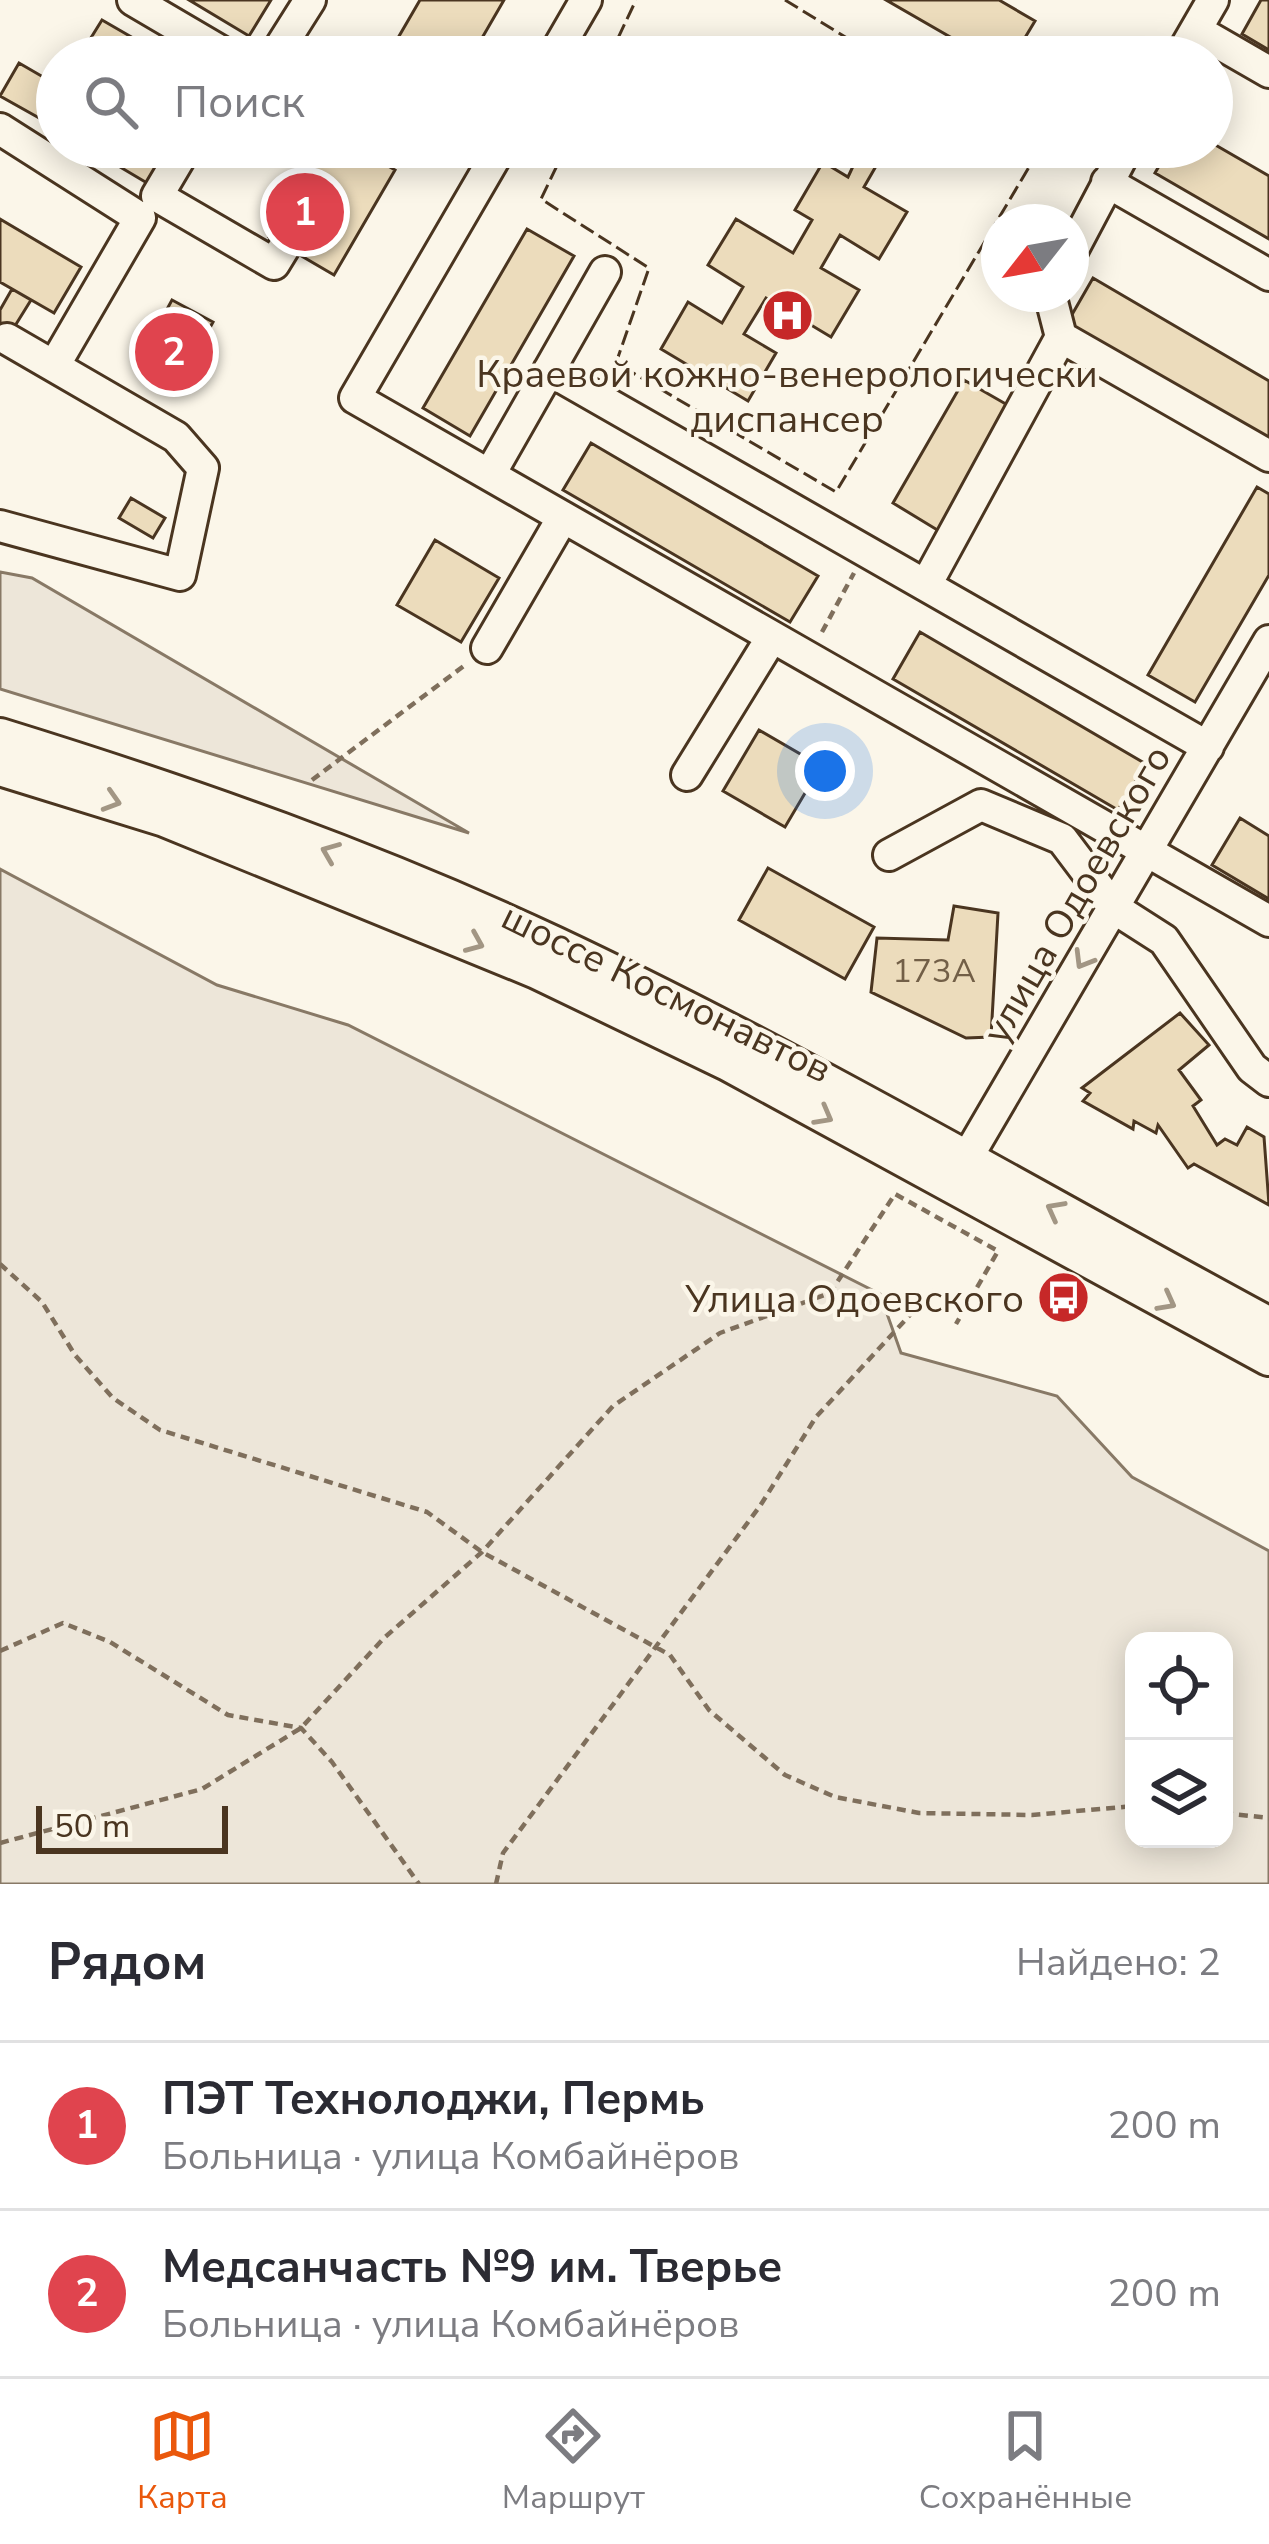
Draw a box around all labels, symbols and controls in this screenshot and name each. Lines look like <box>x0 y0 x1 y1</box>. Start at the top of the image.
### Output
search box <box>36 36 1233 168</box>
icon: search <box>78 69 144 135</box>
text: Поиск <box>174 72 305 133</box>
pin: 1 <box>266 167 344 257</box>
north arrow <box>981 204 1089 312</box>
hospital icon: Краевой кожно-венерологически диспансер <box>759 288 815 344</box>
pin: 2 <box>135 307 213 397</box>
place label: Краевой кожно-венерологически диспансер <box>476 348 1098 446</box>
street label: улица Одоевского <box>970 736 1184 1054</box>
your location <box>795 741 855 801</box>
one-way arrow <box>101 787 122 812</box>
one-way arrow <box>320 841 341 866</box>
street label: шоссе Космонавтов <box>493 890 840 1096</box>
one-way arrow <box>462 929 484 953</box>
one-way arrow <box>1075 947 1097 969</box>
house number: 173А <box>892 949 976 994</box>
one-way arrow <box>812 1102 833 1125</box>
one-way arrow <box>1047 1201 1068 1224</box>
bus stop icon: Улица Одоевского <box>1035 1270 1091 1326</box>
place label: Улица Одоевского <box>684 1273 1024 1326</box>
one-way arrow <box>1154 1288 1175 1311</box>
map controls <box>1125 1632 1233 1848</box>
button: locate <box>1125 1632 1233 1740</box>
button: layers <box>1125 1740 1233 1848</box>
scale bar <box>36 1800 228 1853</box>
text: 50 m <box>54 1804 130 1849</box>
text: Рядом <box>48 1927 206 1997</box>
text: Найдено: 2 <box>1016 1936 1221 1989</box>
text: ПЭТ Технолоджи, Пермь <box>162 2069 705 2130</box>
text: 1 <box>75 2099 99 2152</box>
text: 200 m <box>1107 2099 1221 2152</box>
text: Больница · улица Комбайнёров <box>162 2130 739 2183</box>
text: Медсанчасть №9 им. Тверье <box>162 2237 782 2298</box>
text: 2 <box>75 2267 99 2320</box>
text: 200 m <box>1107 2267 1221 2320</box>
text: Больница · улица Комбайнёров <box>162 2298 739 2351</box>
tab: Карта <box>137 2403 228 2520</box>
tab: Маршрут <box>502 2403 645 2520</box>
tab: Сохранённые <box>919 2403 1132 2520</box>

